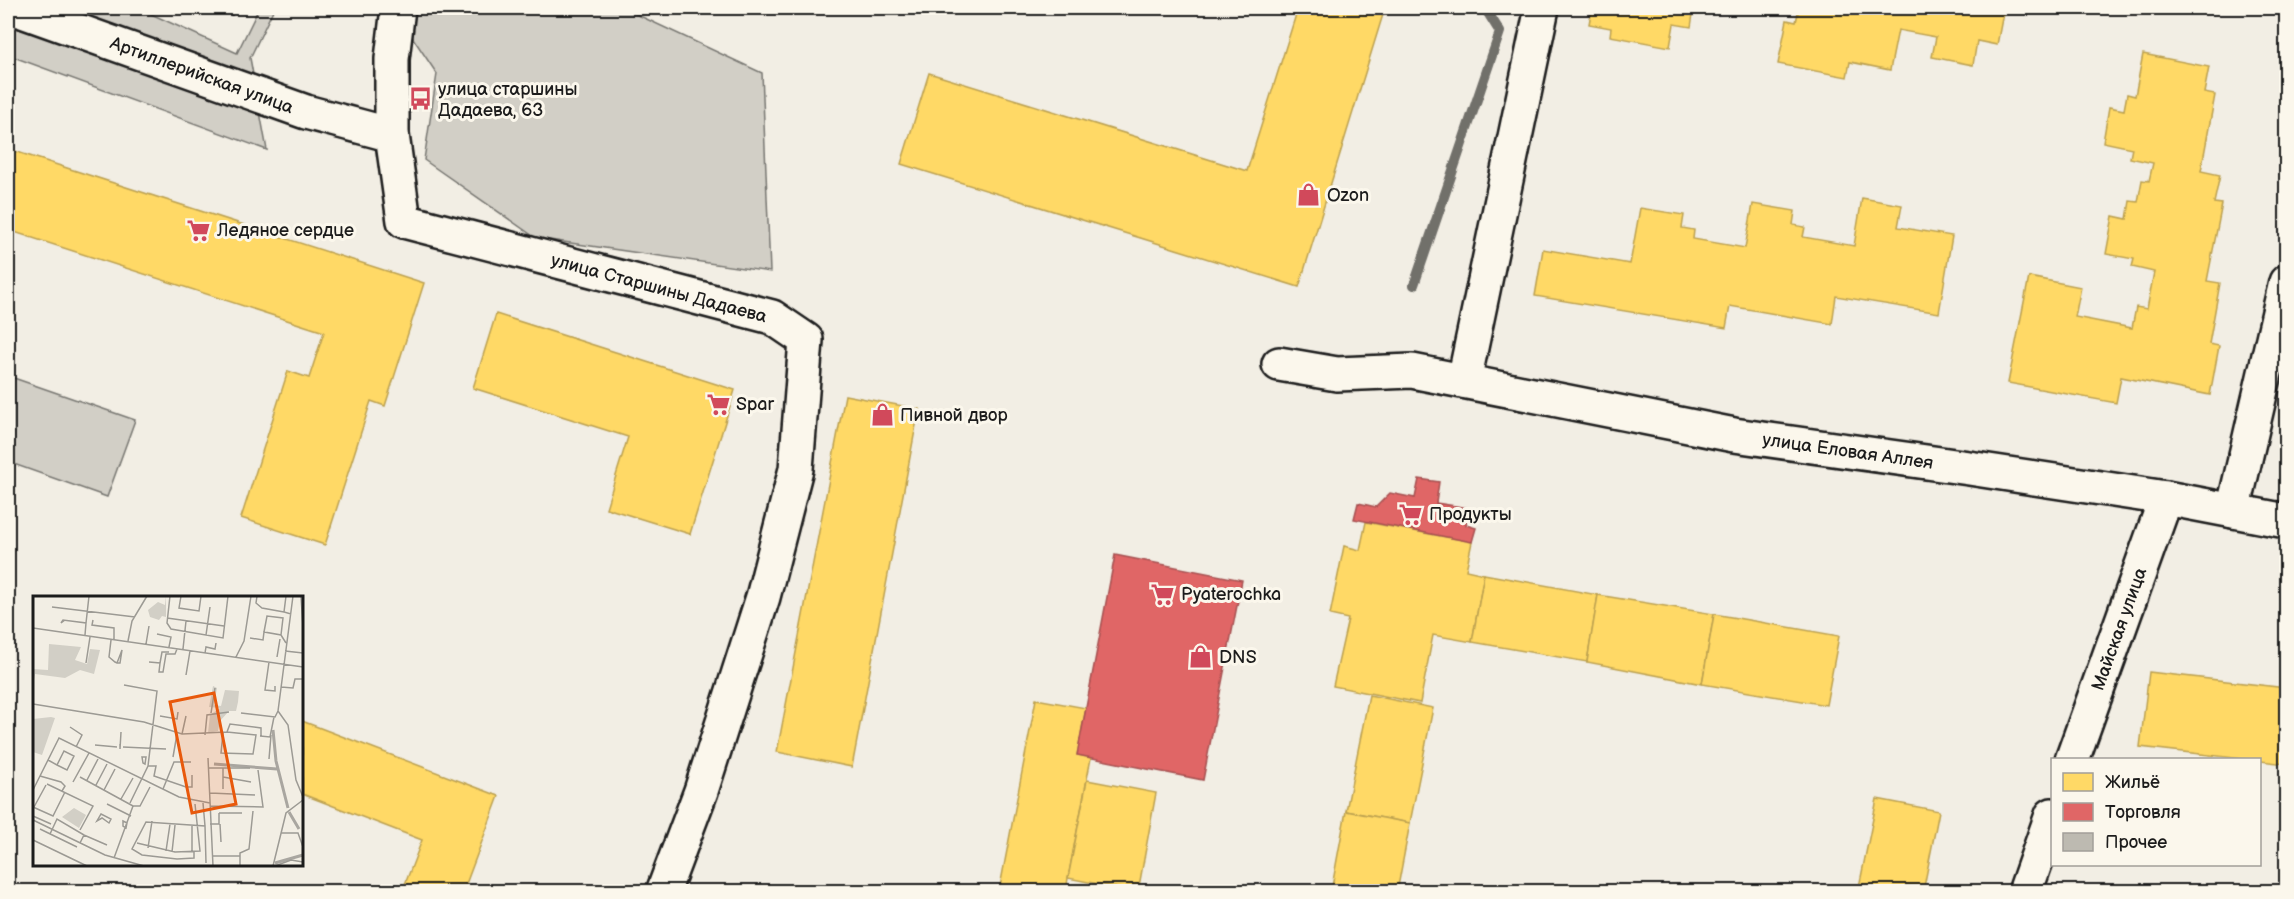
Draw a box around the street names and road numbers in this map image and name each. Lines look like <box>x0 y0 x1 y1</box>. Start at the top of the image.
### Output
street label: Артиллерийская улица <box>106 32 297 119</box>
street label: улица Старшины Дадаева <box>549 250 769 328</box>
street label: улица Еловая Аллея <box>1761 429 1935 474</box>
street label: Майская улица <box>2087 564 2152 694</box>

